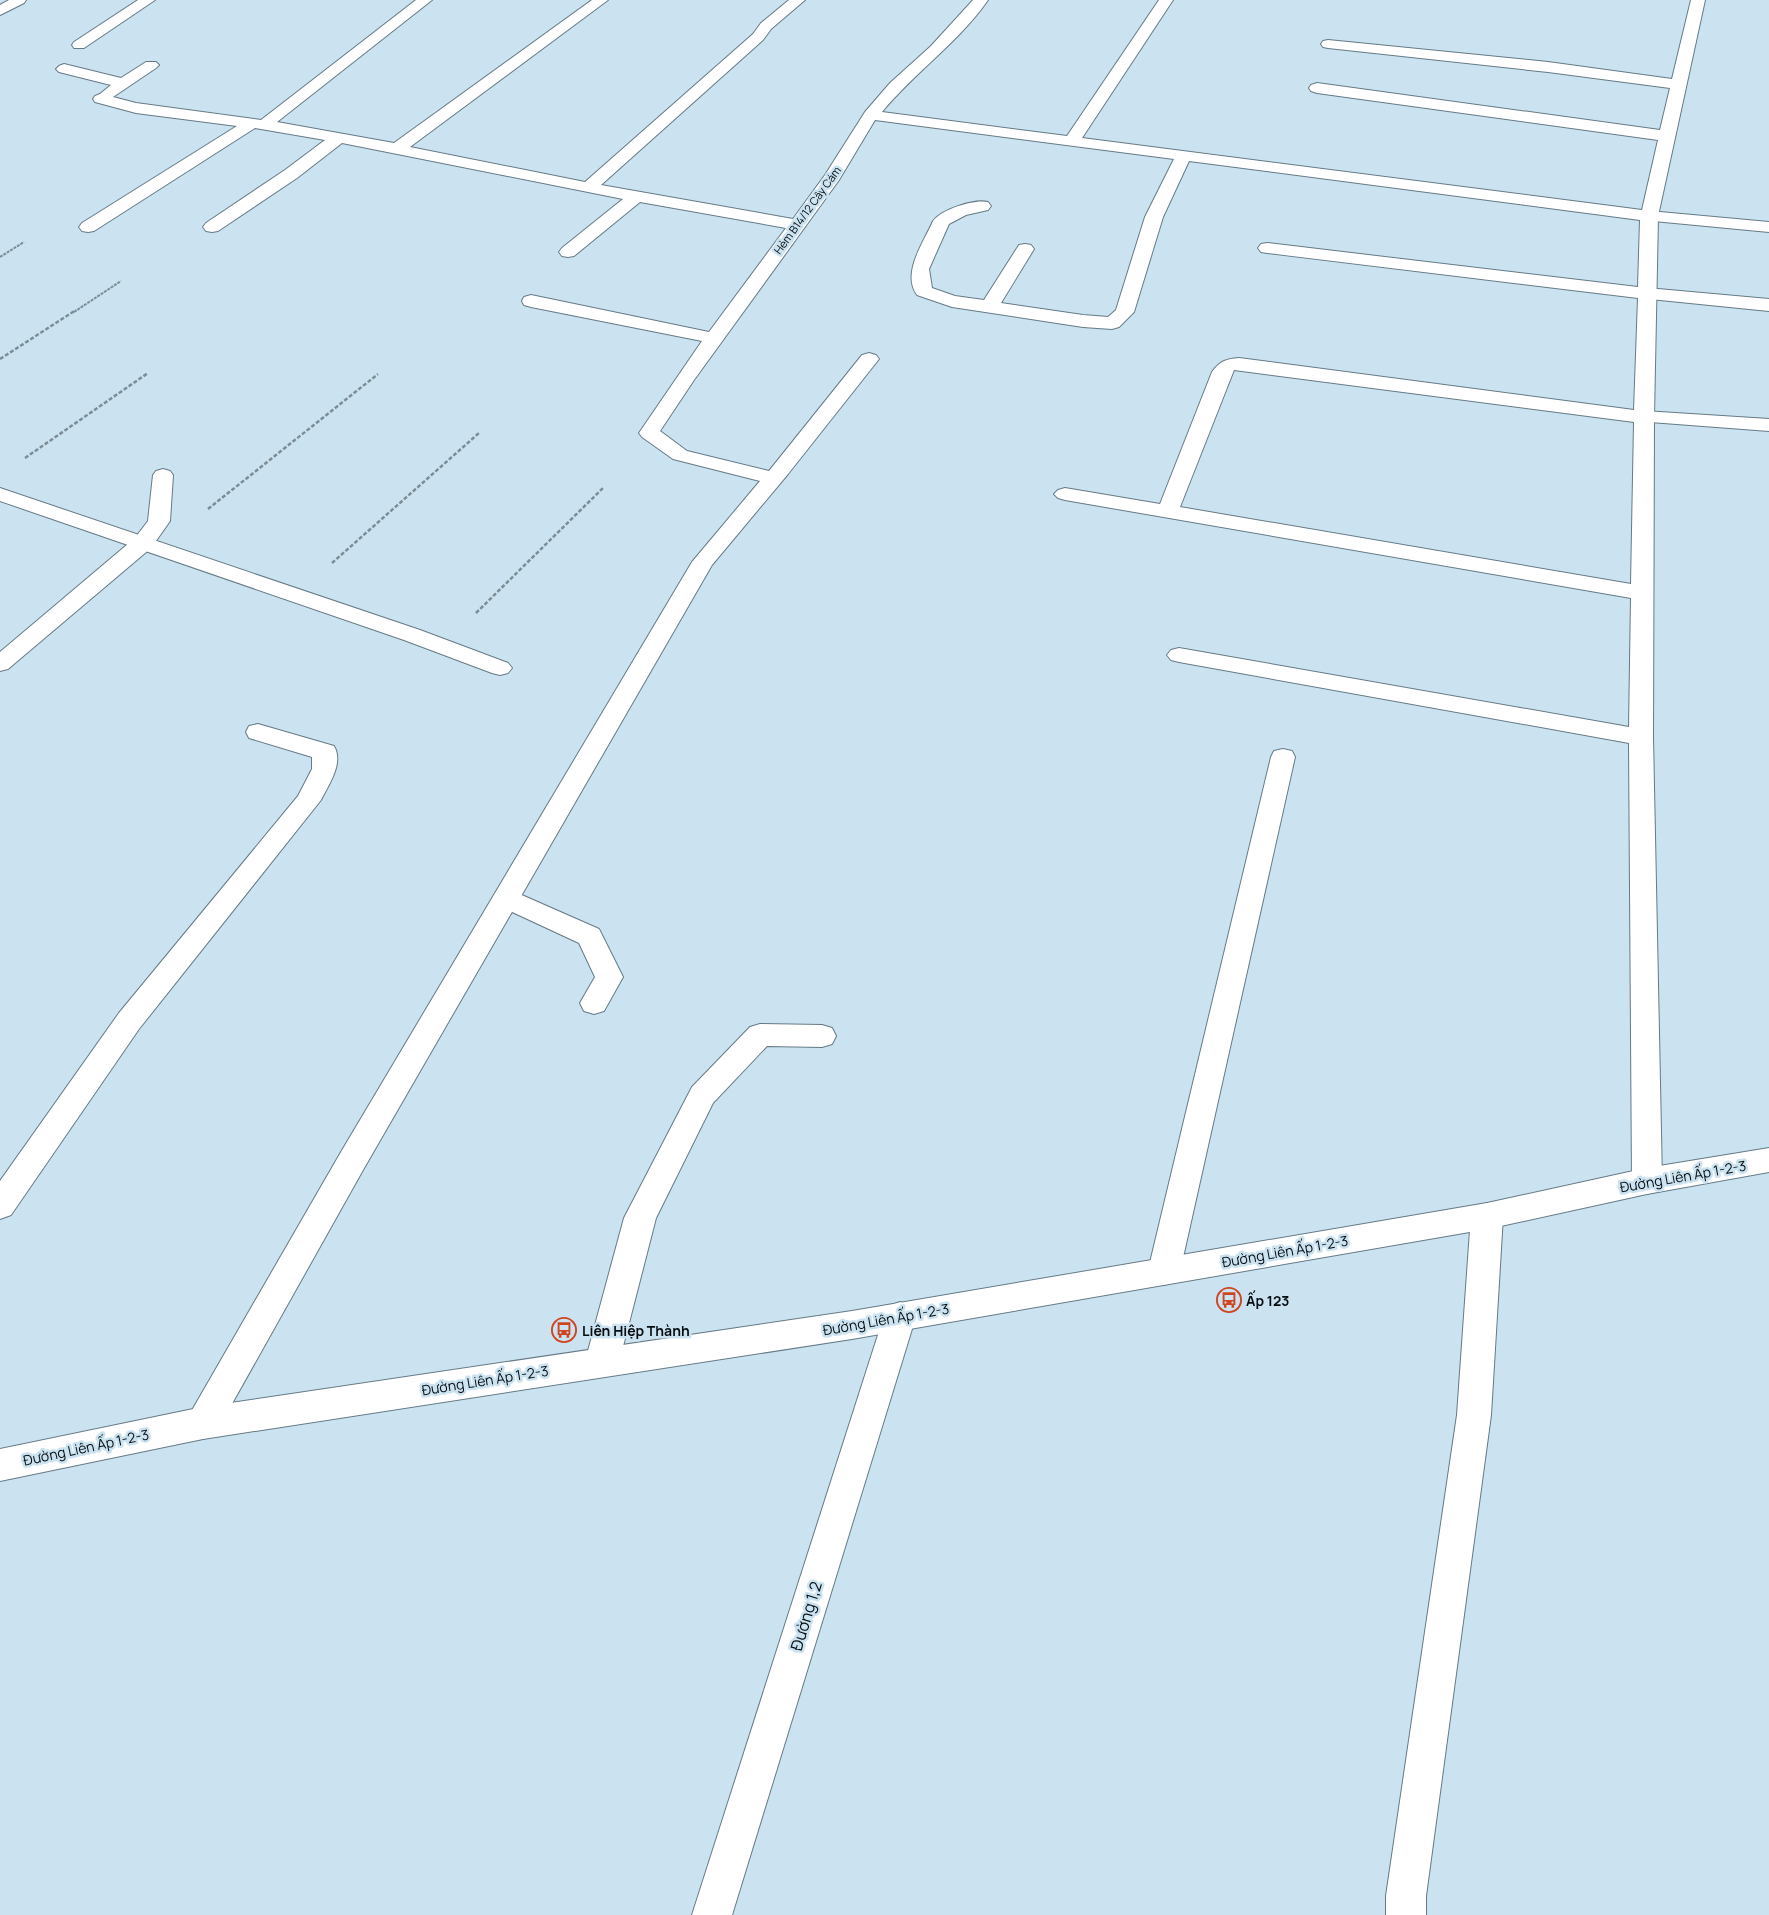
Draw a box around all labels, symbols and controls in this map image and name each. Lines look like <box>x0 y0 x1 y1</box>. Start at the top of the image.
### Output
street label: Hẻm B14/12 Cây Cám <box>770 163 844 257</box>
street label: Đường Liên Ấp 1-2-3 <box>1618 1155 1748 1196</box>
street label: Đường Liên Ấp 1-2-3 <box>1220 1230 1350 1271</box>
bus stop icon: Ấp 123 <box>1216 1287 1242 1313</box>
place label: Ấp 123 <box>1246 1290 1289 1310</box>
street label: Đường Liên Ấp 1-2-3 <box>821 1298 951 1339</box>
bus stop icon: Liên Hiệp Thành <box>551 1317 577 1343</box>
place label: Liên Hiệp Thành <box>582 1321 690 1340</box>
street label: Đường Liên Ấp 1-2-3 <box>420 1360 550 1399</box>
street label: Đường Liên Ấp 1-2-3 <box>21 1423 151 1470</box>
street label: Đường 1,2 <box>785 1579 827 1653</box>

